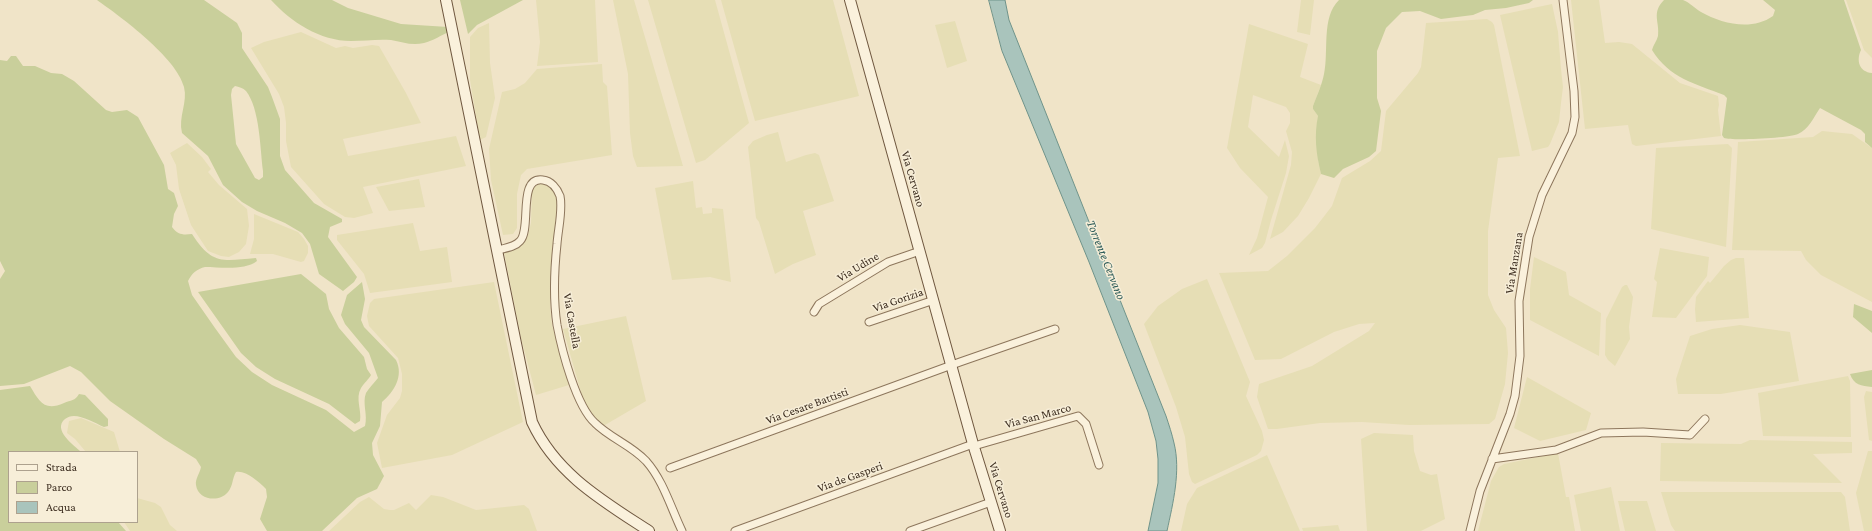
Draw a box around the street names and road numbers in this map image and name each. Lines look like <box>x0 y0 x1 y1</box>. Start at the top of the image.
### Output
street label: Via Cervano <box>898 149 928 209</box>
street label: Via Manzana <box>1502 231 1526 295</box>
street label: Via Udine <box>834 249 882 285</box>
street label: Via Gorizia <box>871 285 925 315</box>
street label: Via Castella <box>560 292 584 350</box>
street label: Via Cesare Battisti <box>764 384 850 428</box>
street label: Via San Marco <box>1003 400 1073 432</box>
street label: Via de Gasperi <box>815 459 885 495</box>
street label: Via Cervano <box>986 460 1016 520</box>

